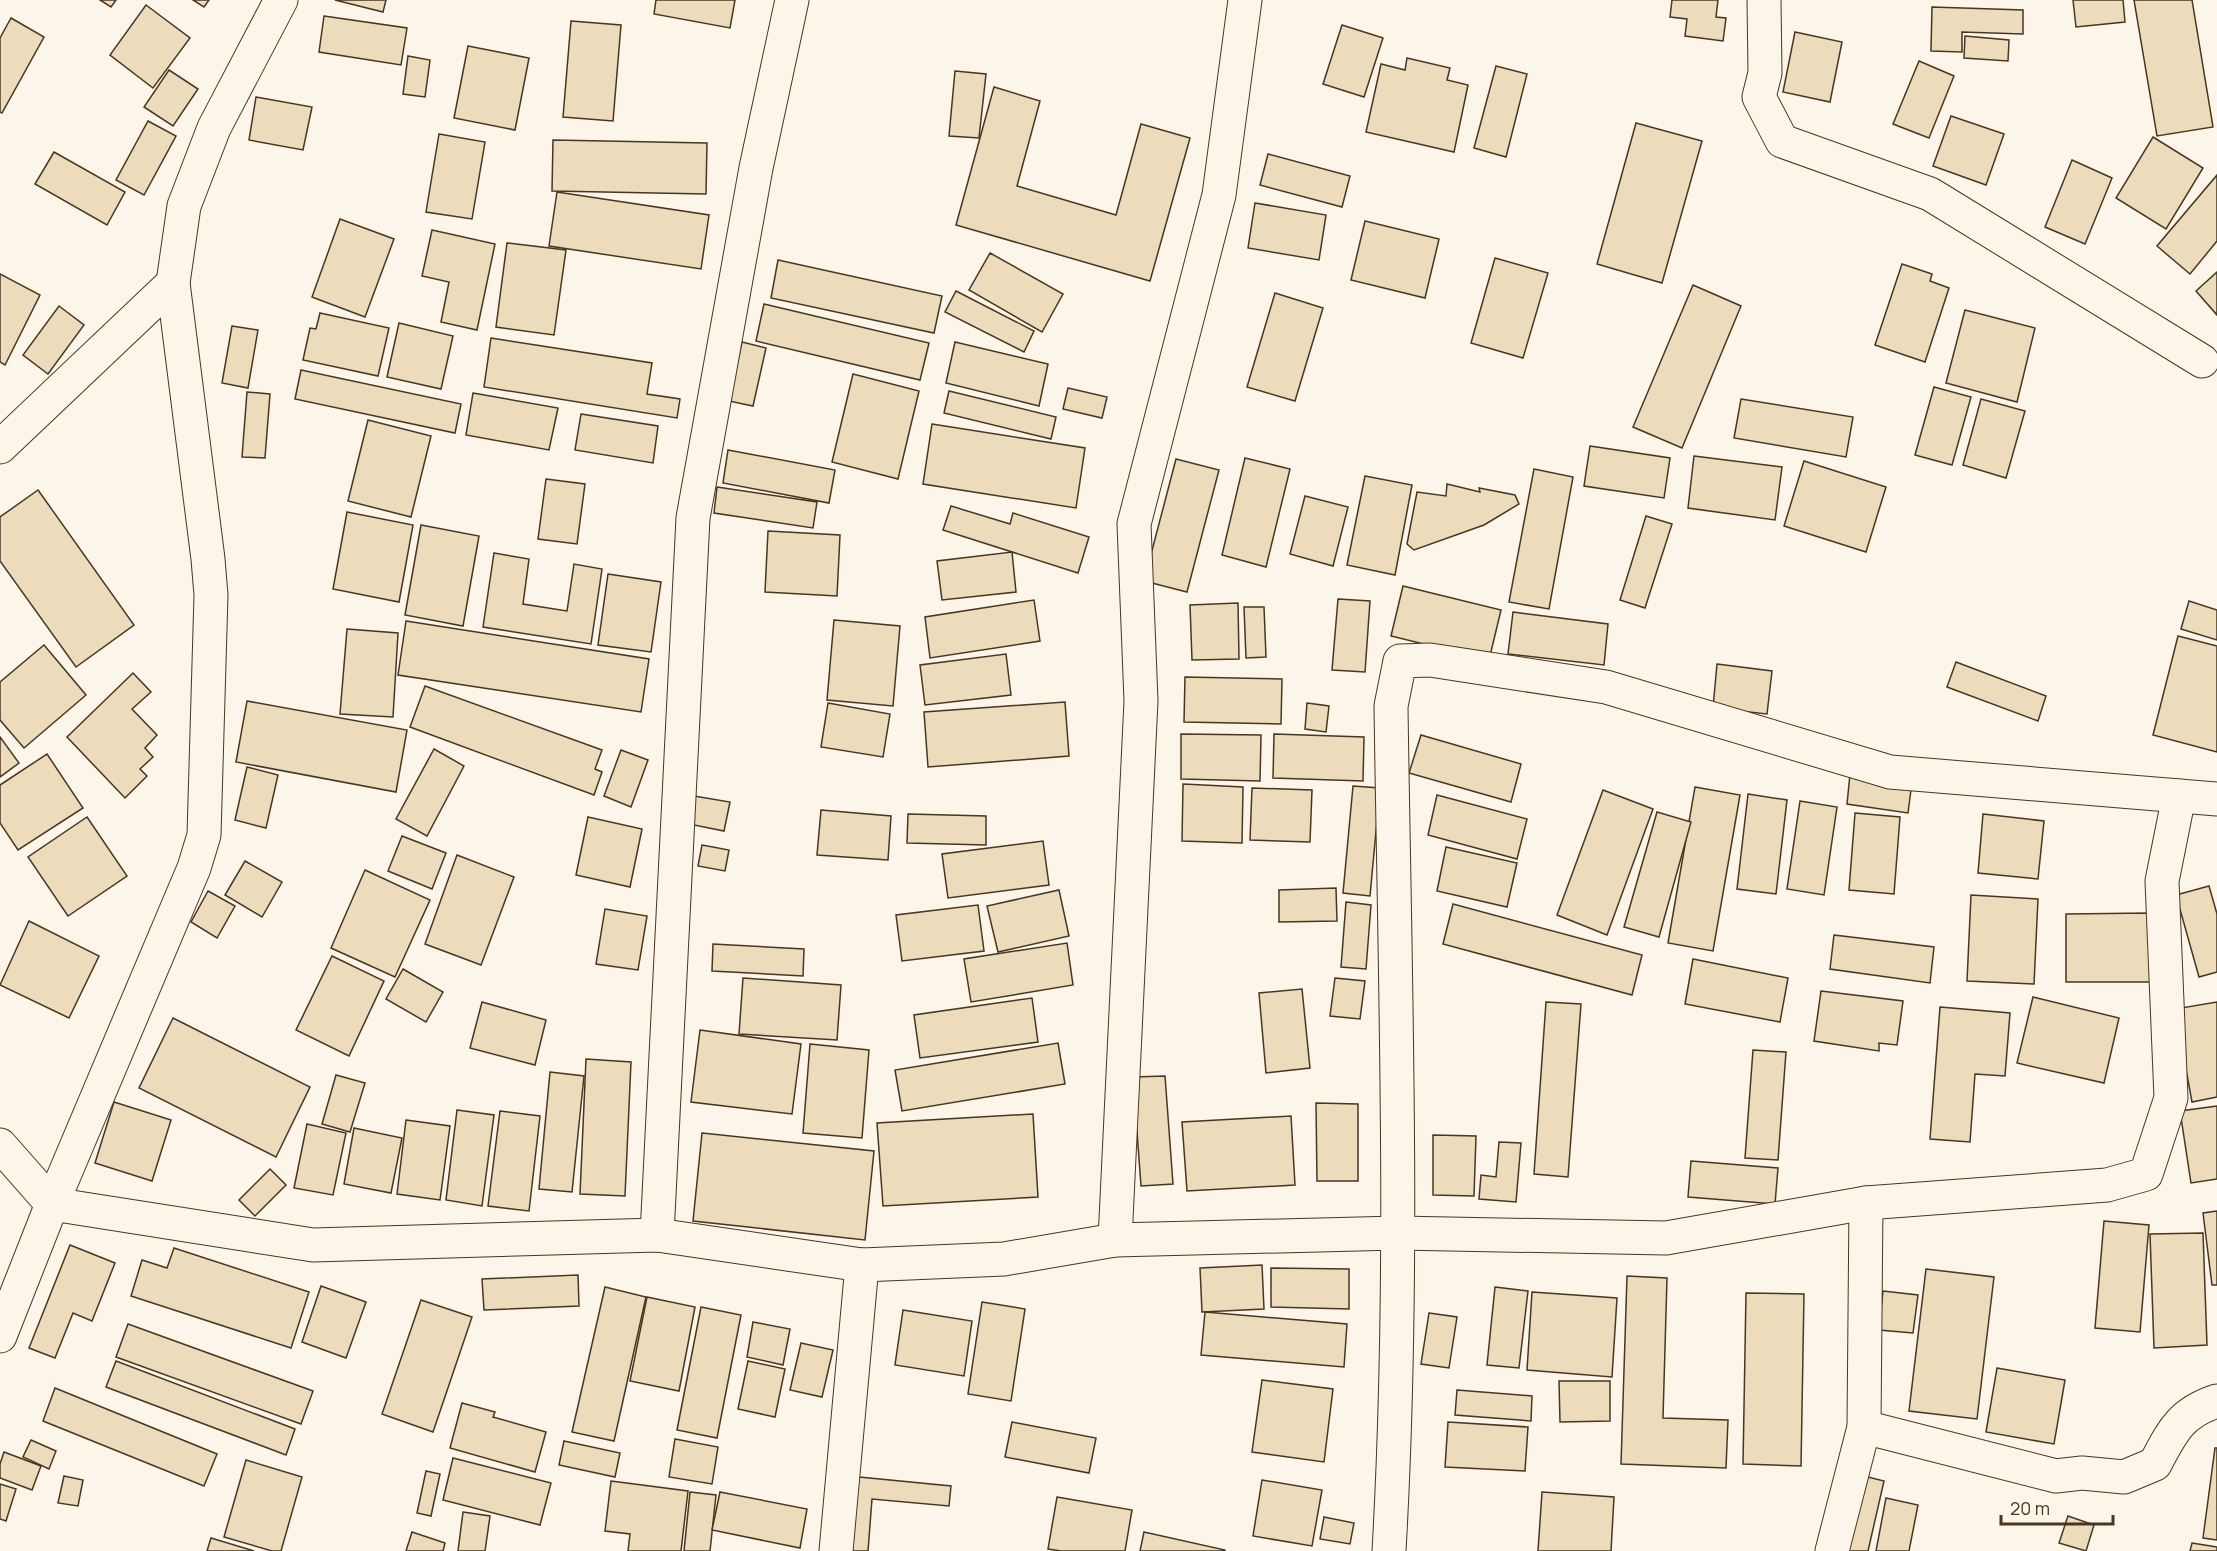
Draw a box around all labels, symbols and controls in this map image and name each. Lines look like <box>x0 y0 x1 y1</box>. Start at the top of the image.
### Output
scale bar <box>2001 1488 2114 1526</box>
text: 20 m <box>2010 1496 2050 1520</box>

